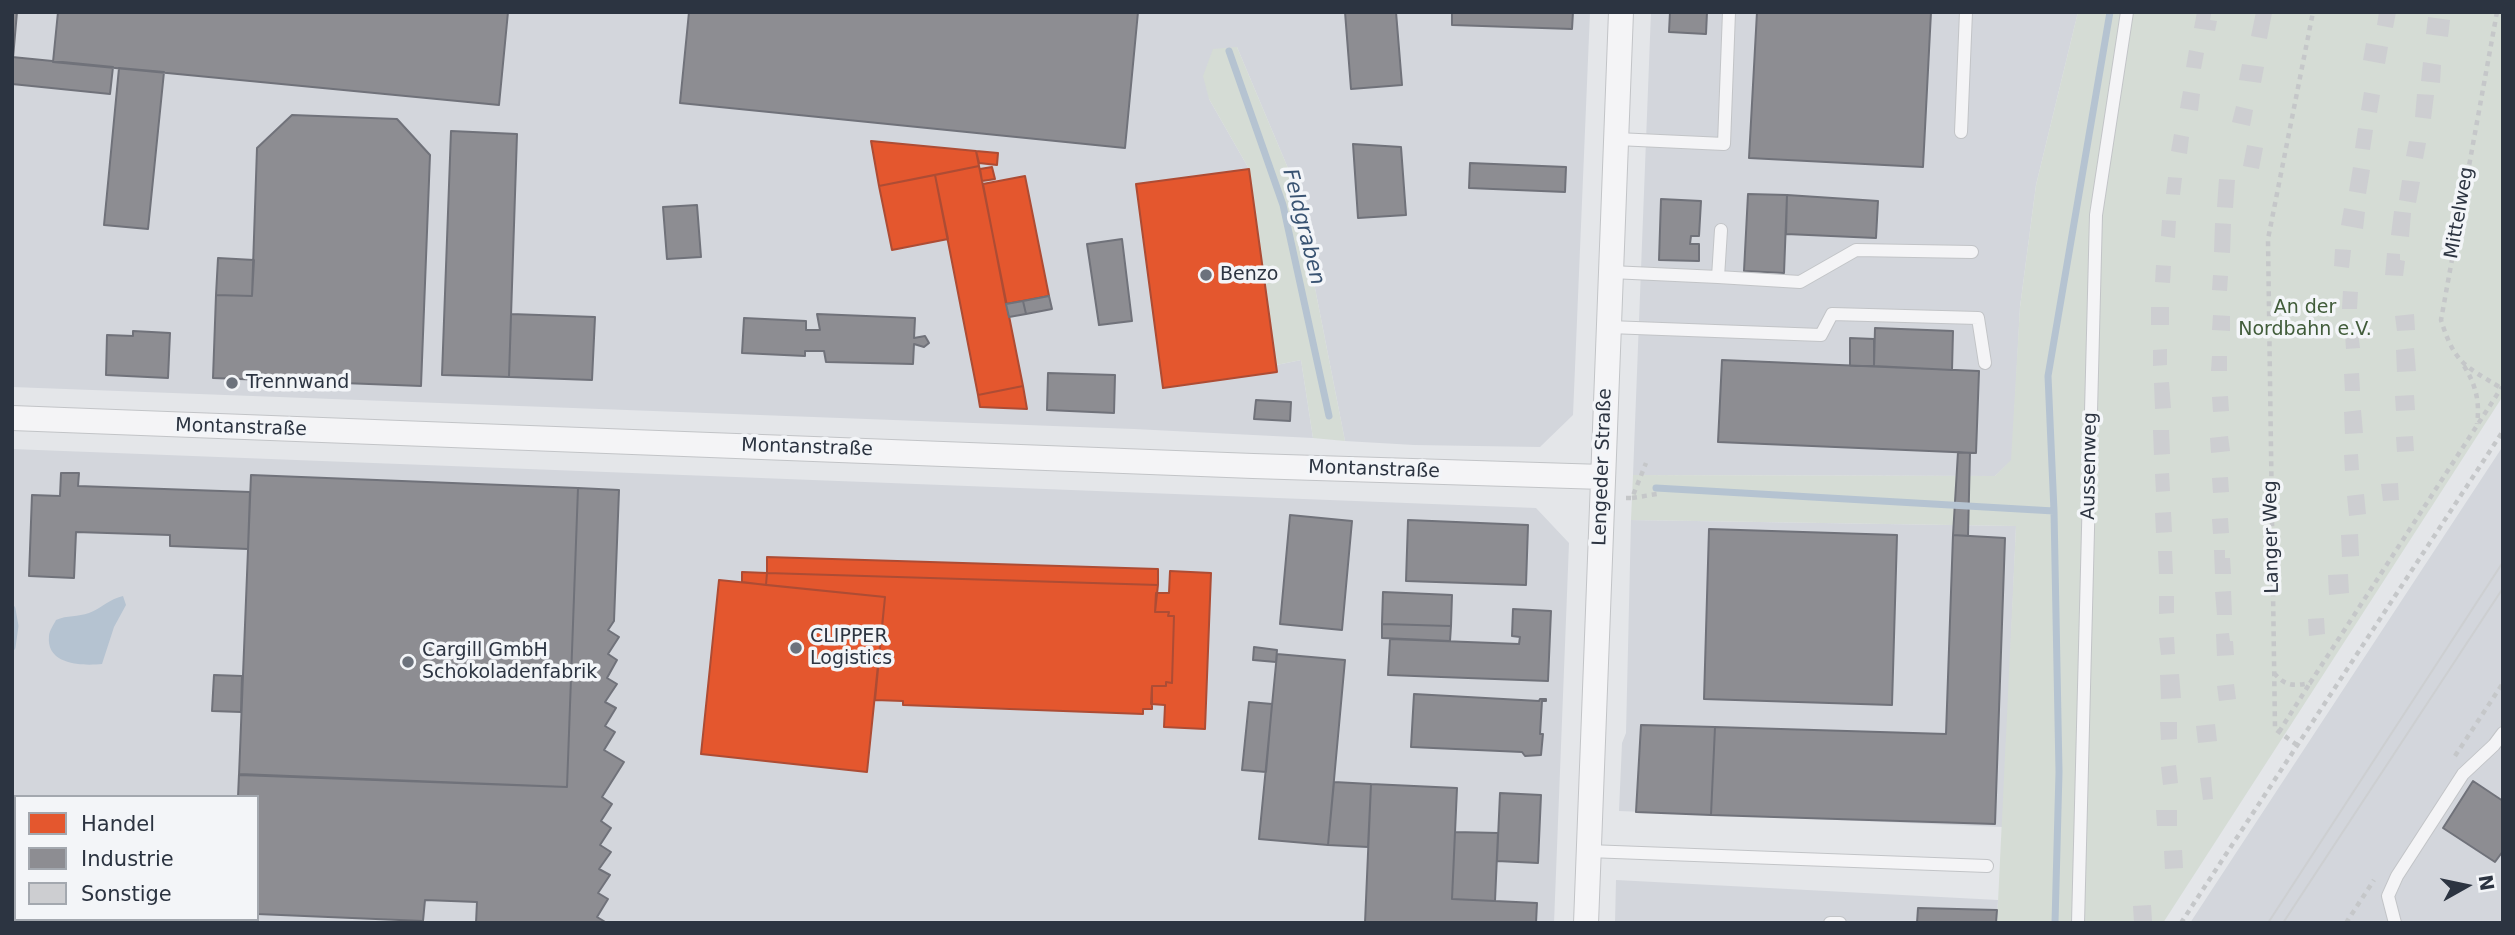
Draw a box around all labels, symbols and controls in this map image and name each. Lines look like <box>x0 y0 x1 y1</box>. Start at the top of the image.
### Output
street label: Mittelweg <box>2441 165 2479 261</box>
water label: Feldgraben <box>1276 166 1330 288</box>
place label: Benzo <box>1220 264 1278 286</box>
marker: Benzo <box>1198 267 1214 283</box>
park label: An der Nordbahn e.V. <box>2238 297 2372 341</box>
place label: Trennwand <box>246 372 349 394</box>
marker: Trennwand <box>224 375 240 391</box>
street label: Lengeder Straße <box>1589 388 1617 546</box>
street label: Aussenweg <box>2078 412 2102 520</box>
street label: Montanstraße <box>175 414 307 442</box>
street label: Montanstraße <box>741 434 873 462</box>
street label: Montanstraße <box>1308 456 1440 484</box>
street label: Langer Weg <box>2260 480 2284 594</box>
place label: CLIPPER Logistics <box>810 626 892 670</box>
place label: Cargill GmbH Schokoladenfabrik <box>422 640 597 684</box>
marker: CLIPPER Logistics <box>788 640 804 656</box>
marker: Cargill GmbH Schokoladenfabrik <box>400 654 416 670</box>
legend <box>14 795 259 921</box>
text: Handel <box>81 812 155 836</box>
text: Industrie <box>81 847 174 871</box>
north arrow <box>2431 851 2501 921</box>
text: N <box>2475 873 2499 892</box>
text: Sonstige <box>81 882 172 906</box>

